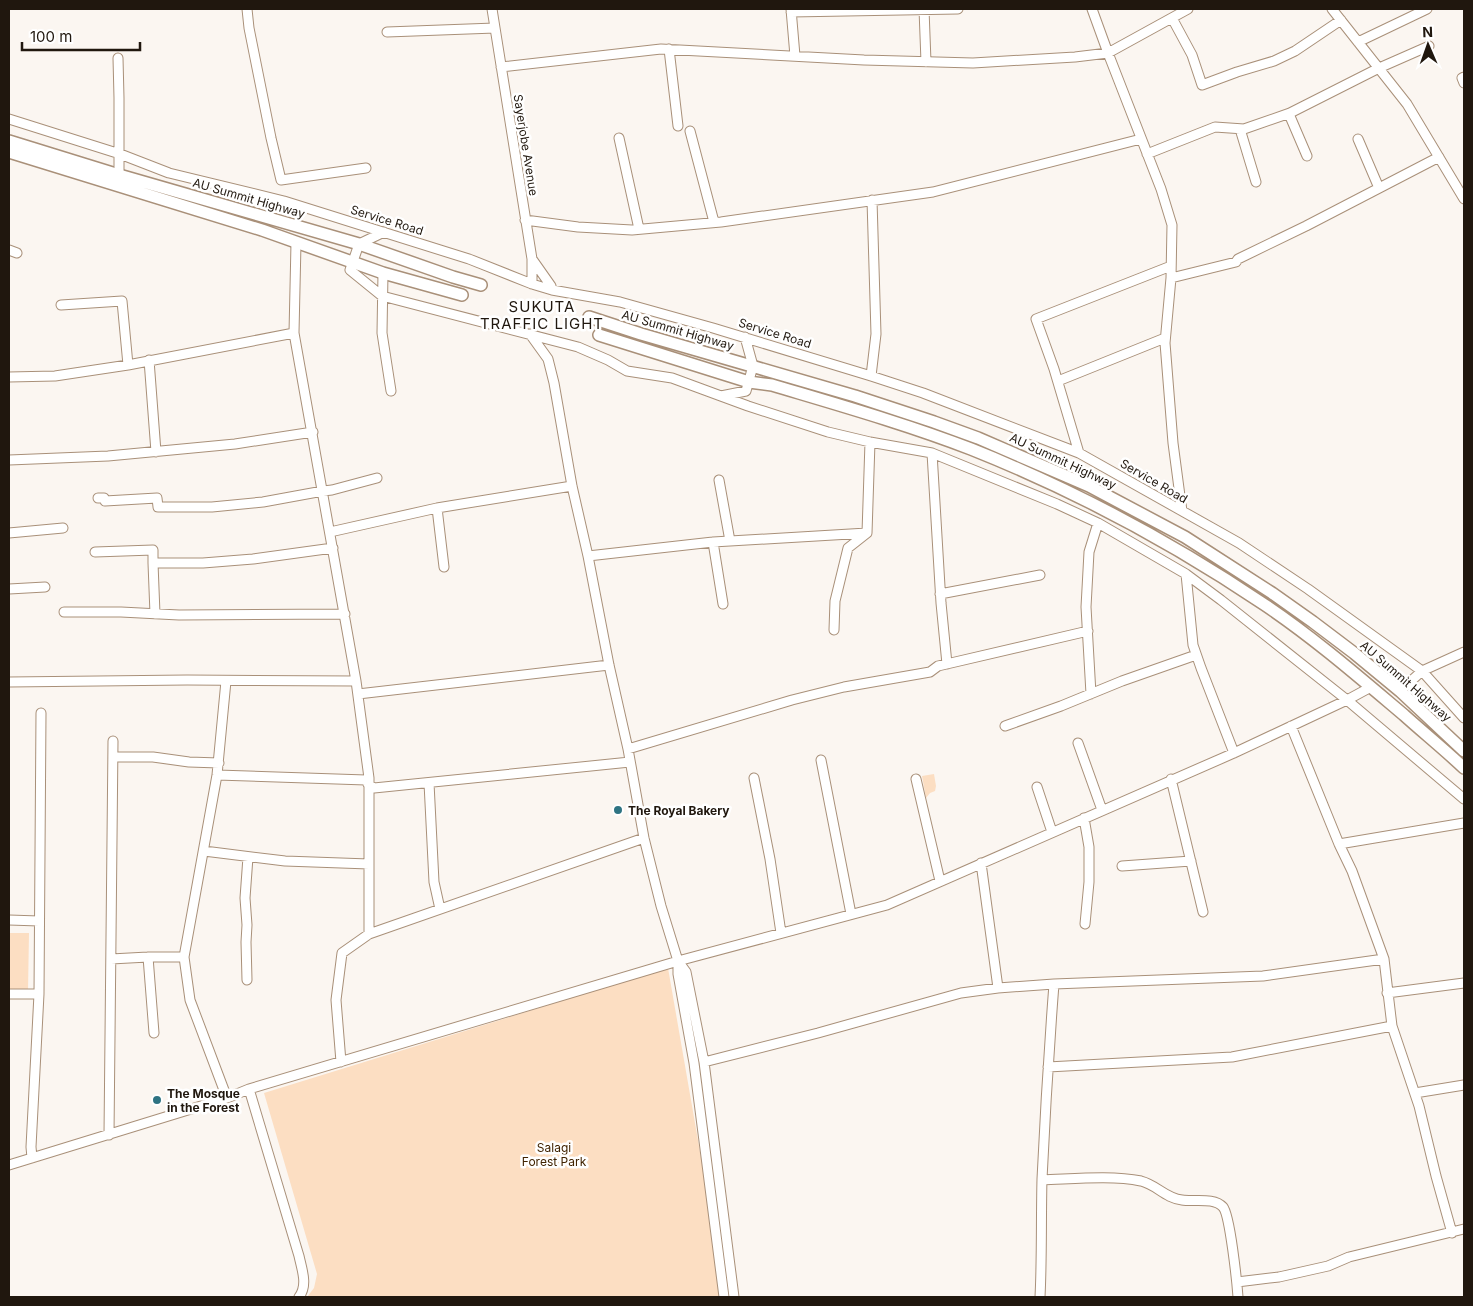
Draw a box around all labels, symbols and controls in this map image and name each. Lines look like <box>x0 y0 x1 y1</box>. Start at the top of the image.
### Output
scale bar <box>22 20 140 52</box>
north arrow <box>1403 20 1453 70</box>
text: N <box>1422 23 1433 40</box>
text: 100 m <box>30 27 72 46</box>
street label: Sayerjobe Avenue <box>511 93 541 197</box>
street label: AU Summit Highway <box>191 175 307 221</box>
street label: Service Road <box>349 202 425 238</box>
district label: SUKUTA TRAFFIC LIGHT <box>480 297 604 333</box>
street label: AU Summit Highway <box>620 307 736 353</box>
street label: Service Road <box>737 315 813 351</box>
street label: AU Summit Highway <box>1007 430 1119 492</box>
street label: Service Road <box>1118 456 1190 506</box>
street label: AU Summit Highway <box>1357 637 1455 725</box>
place label: The Royal Bakery <box>628 803 730 818</box>
marker: The Royal Bakery <box>612 804 624 816</box>
place label: The Mosque in the Forest <box>167 1086 240 1115</box>
marker: The Mosque in the Forest <box>151 1094 163 1106</box>
park label: Salagi Forest Park <box>522 1140 587 1169</box>

